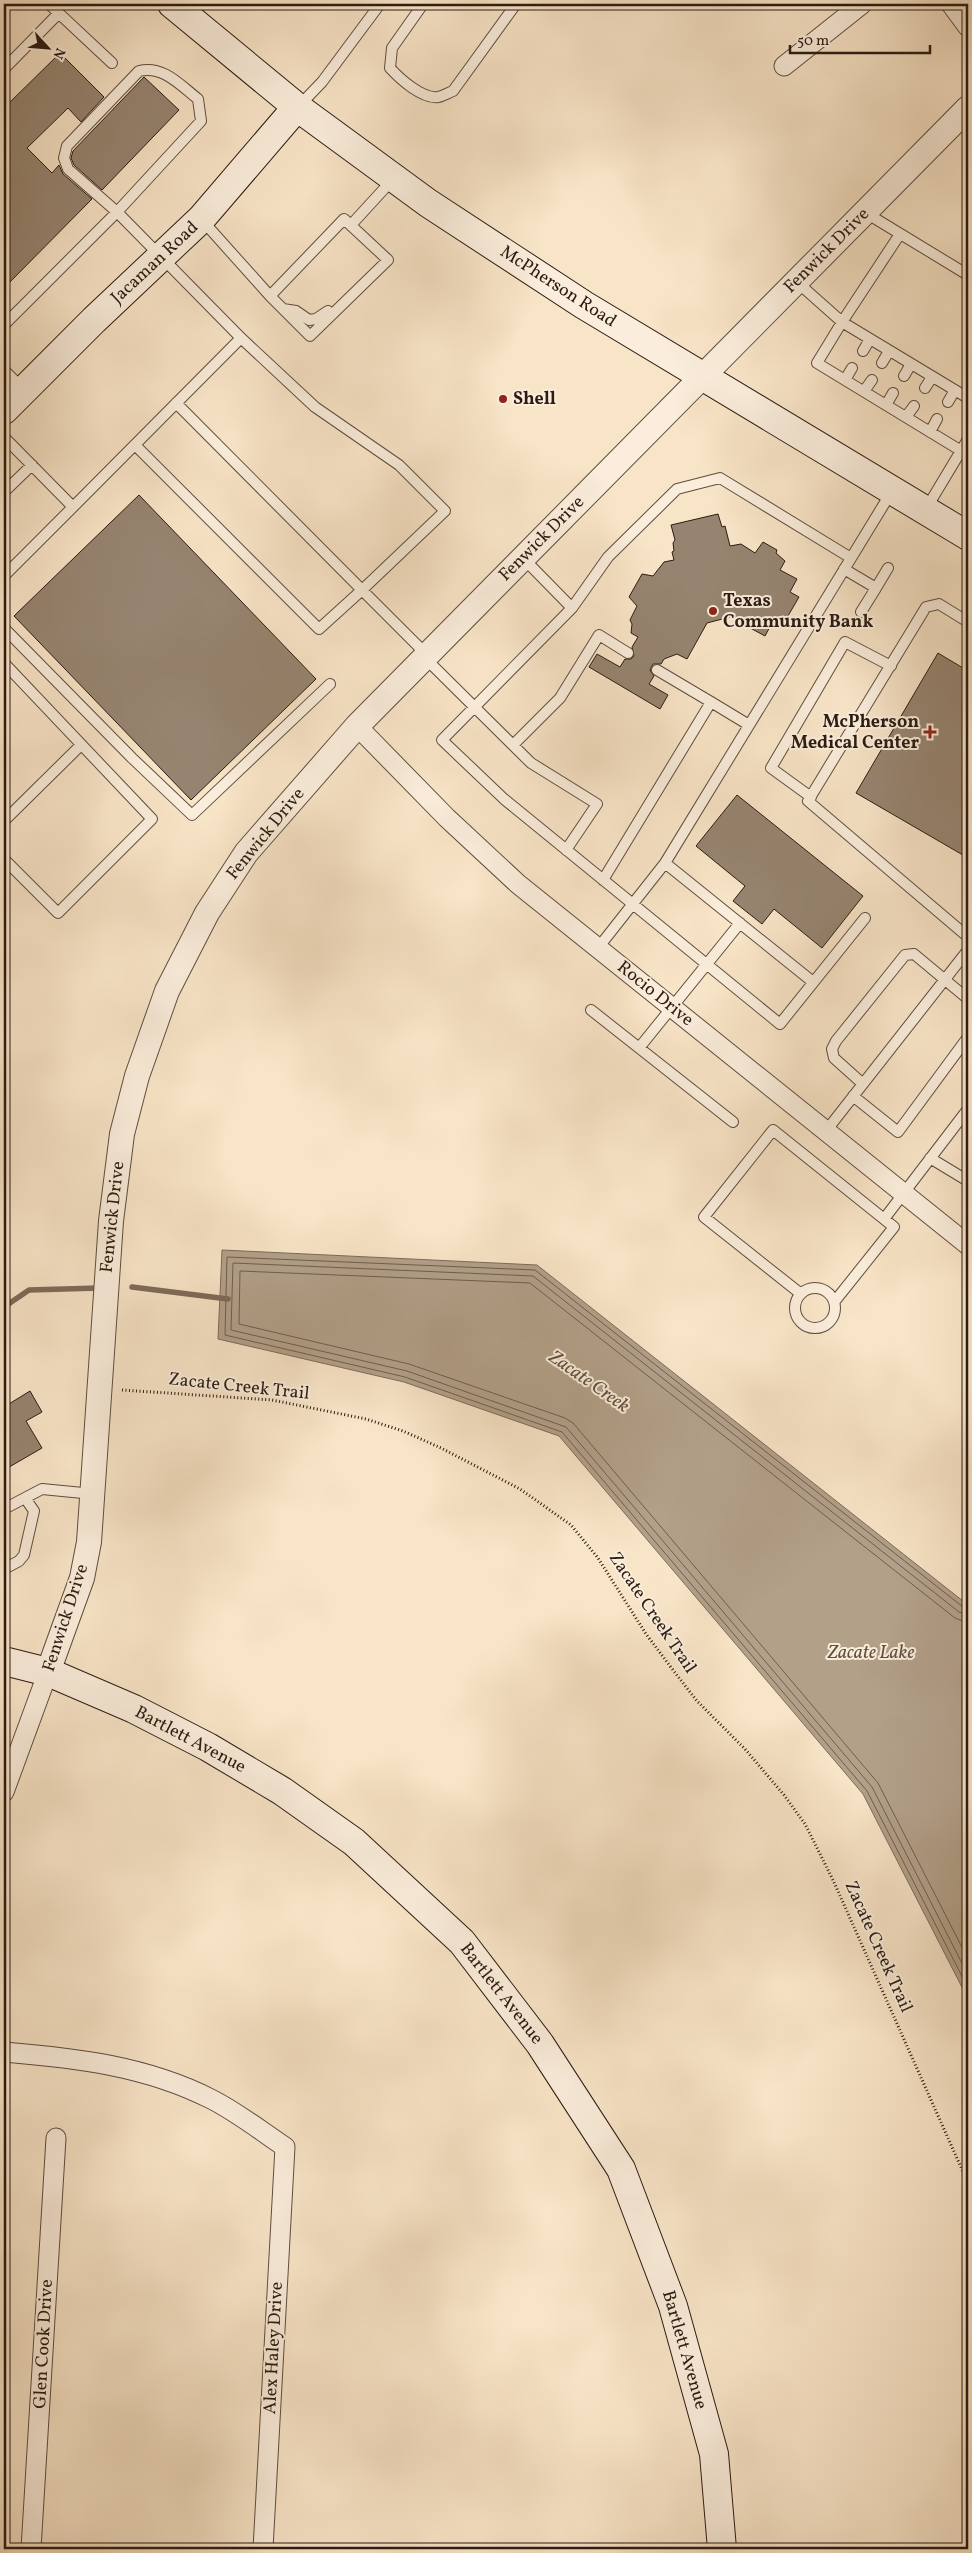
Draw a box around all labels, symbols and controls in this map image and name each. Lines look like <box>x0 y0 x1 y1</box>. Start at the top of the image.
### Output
north arrow <box>22 22 72 72</box>
scale bar <box>790 22 930 54</box>
text: 50 m <box>797 31 829 52</box>
text: N <box>48 44 69 62</box>
street label: Fenwick Drive <box>779 203 875 299</box>
street label: Jacaman Road <box>106 216 204 310</box>
street label: McPherson Road <box>495 240 621 334</box>
place label: Shell <box>513 387 556 412</box>
marker: Shell <box>497 393 509 405</box>
street label: Fenwick Drive <box>494 491 590 587</box>
place label: Texas Community Bank <box>723 589 873 635</box>
marker: Texas Community Bank <box>707 605 719 617</box>
place label: McPherson Medical Center <box>791 710 919 756</box>
marker: McPherson Medical Center <box>923 725 937 739</box>
street label: Fenwick Drive <box>221 783 311 885</box>
street label: Rocio Drive <box>611 955 699 1033</box>
street label: Fenwick Drive <box>95 1160 131 1274</box>
water label: Zacate Creek <box>543 1344 635 1419</box>
street label: Zacate Creek Trail <box>167 1367 311 1407</box>
street label: Zacate Creek Trail <box>602 1547 702 1679</box>
street label: Fenwick Drive <box>37 1561 95 1675</box>
water label: Zacate Lake <box>827 1640 914 1666</box>
street label: Bartlett Avenue <box>130 1700 250 1780</box>
street label: Zacate Creek Trail <box>838 1877 918 2017</box>
street label: Bartlett Avenue <box>453 1938 549 2050</box>
street label: Glen Cook Drive <box>28 2279 60 2409</box>
street label: Alex Haley Drive <box>258 2281 290 2415</box>
street label: Bartlett Avenue <box>655 2287 713 2413</box>

